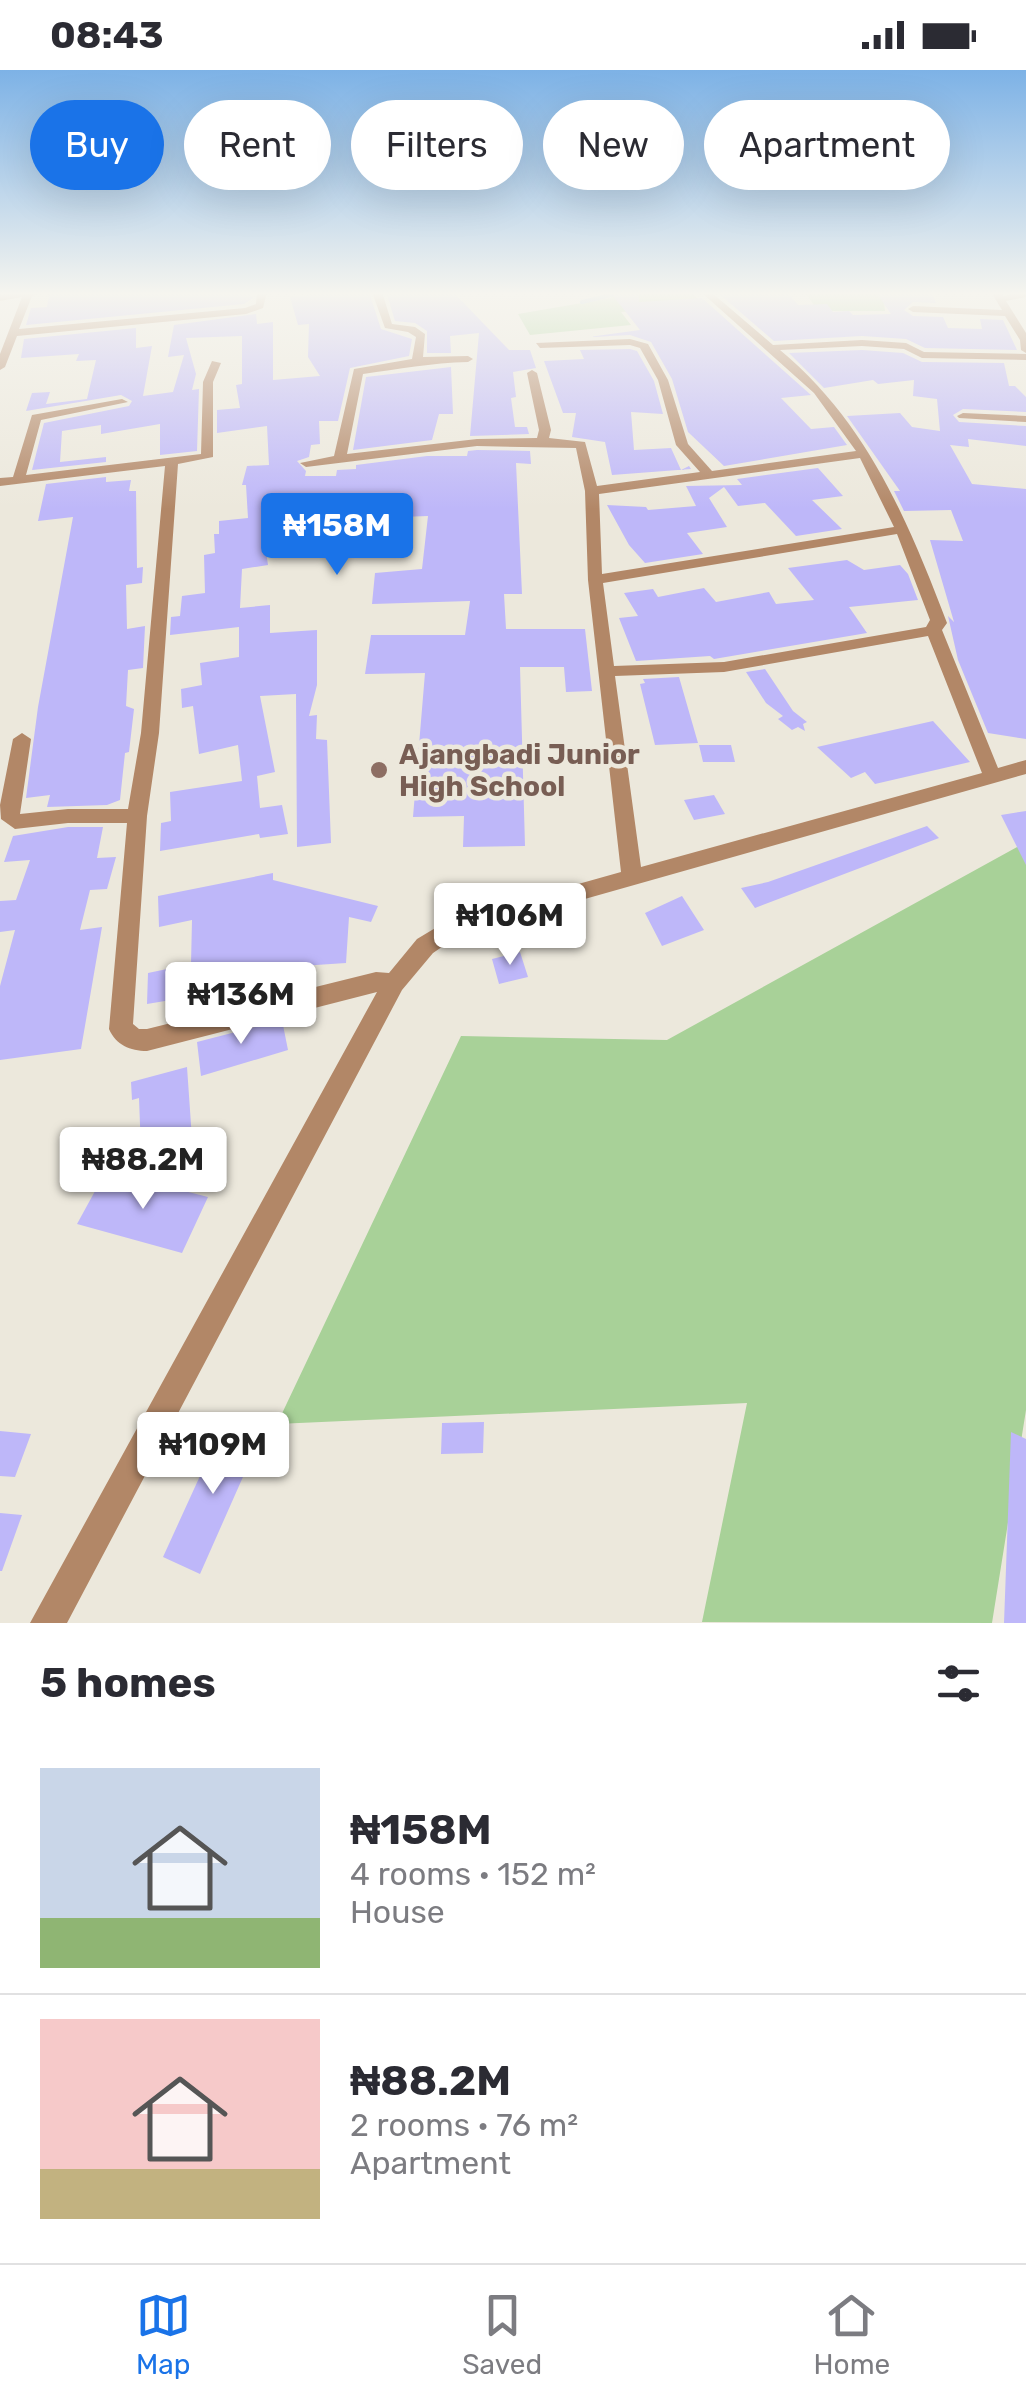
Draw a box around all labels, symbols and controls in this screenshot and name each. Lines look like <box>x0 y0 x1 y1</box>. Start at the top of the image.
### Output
text: 08:43 <box>50 12 164 58</box>
chip: Buy <box>30 100 164 190</box>
chip: Rent <box>184 100 331 190</box>
chip: Filters <box>351 100 523 190</box>
chip: New <box>543 100 684 190</box>
chip: Apartment <box>704 100 950 190</box>
pin: ₦158M <box>267 493 407 578</box>
text: ₦158M <box>283 506 391 544</box>
place label: Ajangbadi Junior High School <box>399 738 640 803</box>
marker: Ajangbadi Junior High School <box>368 759 390 781</box>
pin: ₦106M <box>440 883 580 968</box>
text: ₦106M <box>456 896 564 934</box>
pin: ₦136M <box>171 962 311 1047</box>
text: ₦136M <box>187 975 295 1013</box>
pin: ₦88.2M <box>62 1127 224 1212</box>
text: ₦88.2M <box>82 1140 204 1178</box>
pin: ₦109M <box>143 1412 283 1497</box>
text: ₦109M <box>159 1425 267 1463</box>
icon: filters <box>931 1656 986 1711</box>
text: 5 homes <box>40 1658 216 1708</box>
text: ₦158M <box>350 1805 492 1855</box>
icon: home <box>120 1808 240 1928</box>
text: 4 rooms · 152 m² <box>350 1855 596 1893</box>
text: House <box>350 1893 445 1931</box>
text: ₦88.2M <box>350 2056 511 2106</box>
icon: home <box>120 2059 240 2179</box>
text: 2 rooms · 76 m² <box>350 2106 578 2144</box>
text: Apartment <box>350 2144 511 2182</box>
tab: Map <box>136 2288 191 2381</box>
tab: Saved <box>462 2288 542 2381</box>
tab: Home <box>814 2288 890 2381</box>

